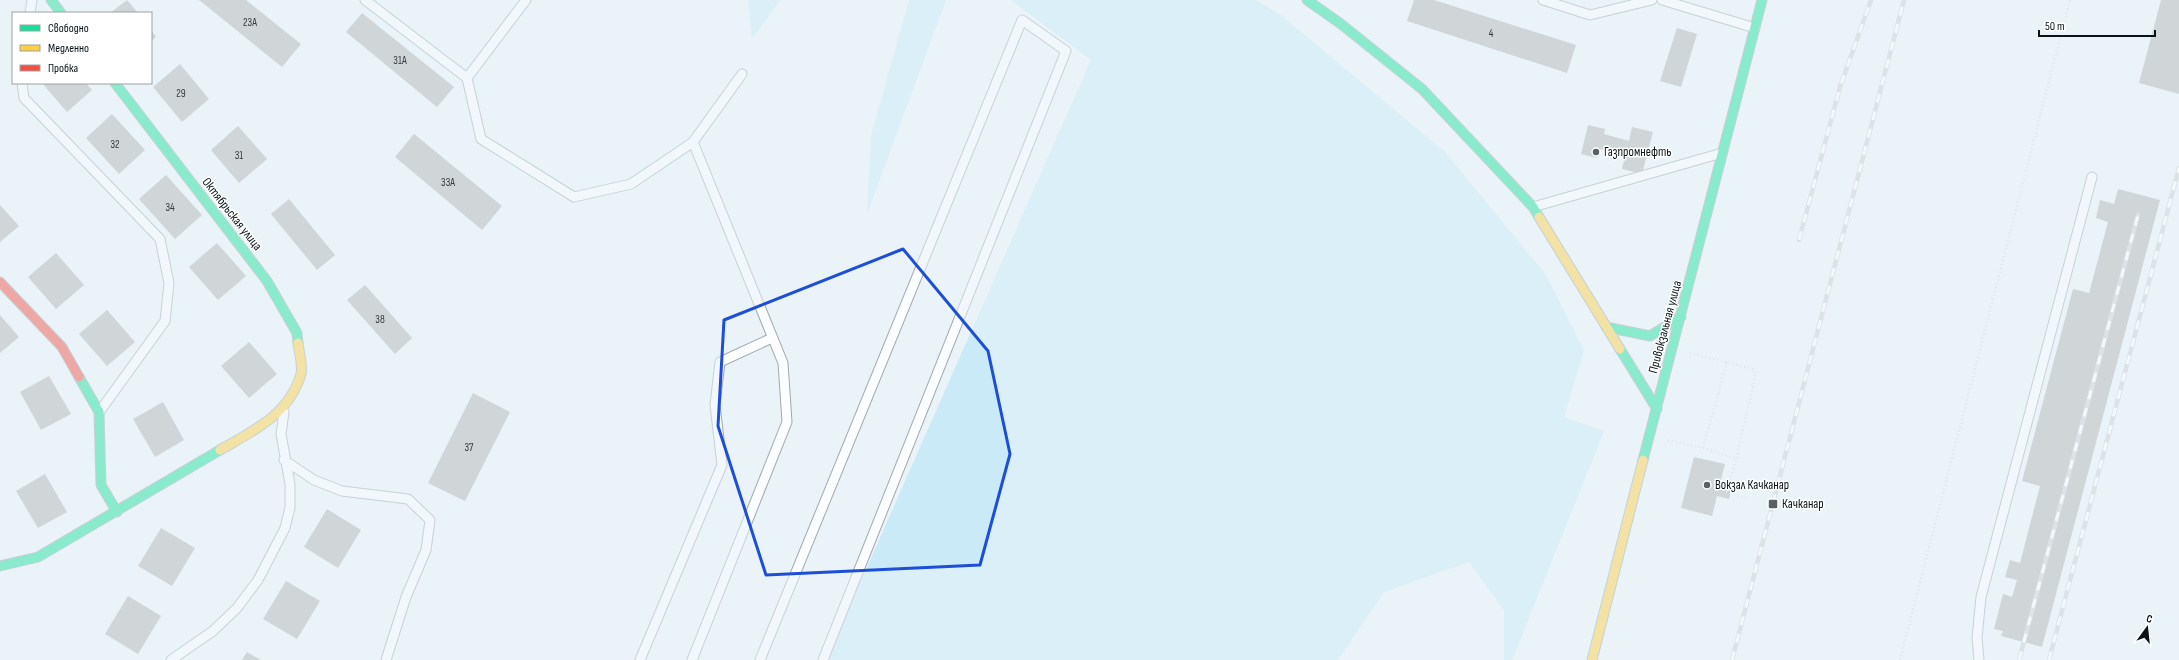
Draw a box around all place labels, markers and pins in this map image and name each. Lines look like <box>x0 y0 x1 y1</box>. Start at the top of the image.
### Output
place label: Газпромнефть <box>1604 144 1671 160</box>
marker: Газпромнефть <box>1591 147 1601 157</box>
place label: Вокзал Качканар <box>1715 477 1789 493</box>
marker: Вокзал Качканар <box>1702 480 1712 490</box>
place label: Качканар <box>1782 496 1824 512</box>
marker: Качканар <box>1767 498 1779 510</box>

